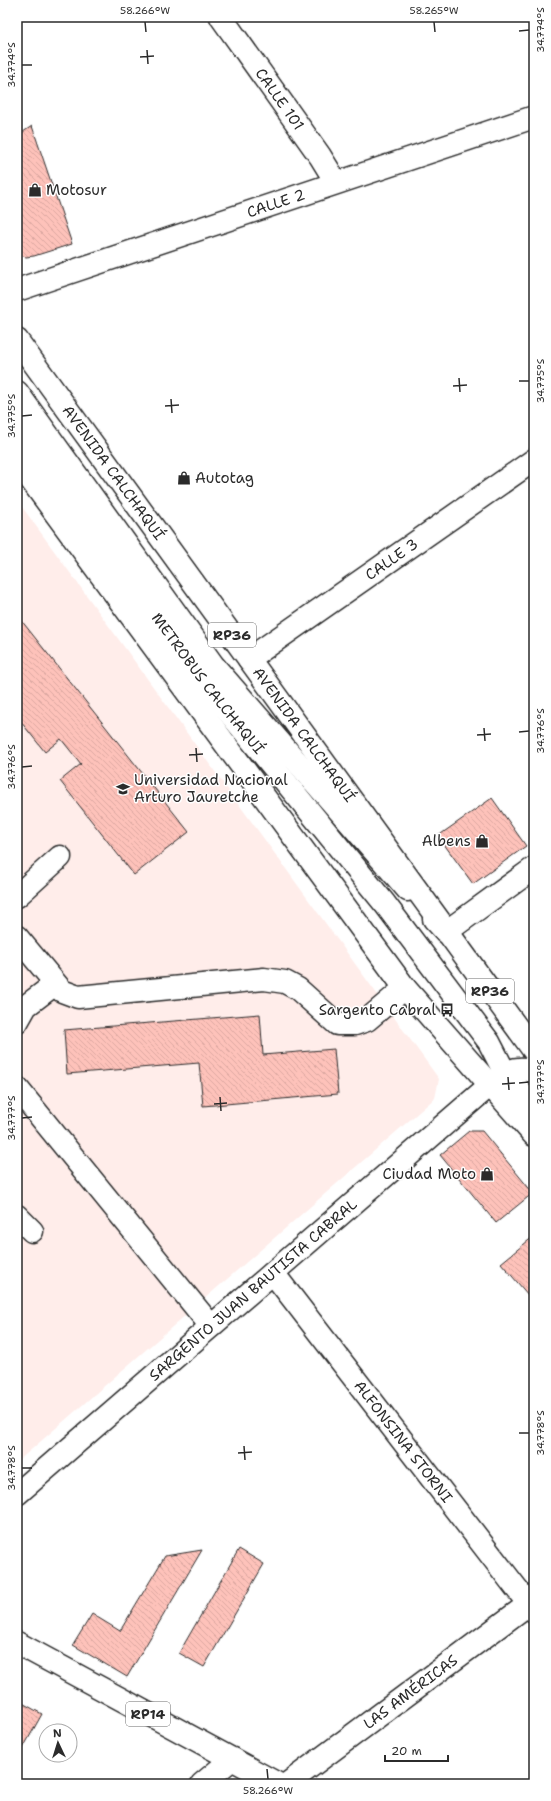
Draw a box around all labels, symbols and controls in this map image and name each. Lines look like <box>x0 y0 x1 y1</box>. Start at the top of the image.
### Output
text: 58.266°W <box>120 4 170 17</box>
text: 58.265°W <box>410 4 459 17</box>
text: 34.774°S <box>534 7 547 53</box>
text: 34.774°S <box>5 42 18 88</box>
street label: CALLE 101 <box>251 64 309 134</box>
place label: Motosur <box>46 180 107 200</box>
shop icon: Motosur <box>27 182 43 198</box>
street label: CALLE 2 <box>244 184 308 222</box>
text: 34.775°S <box>534 358 547 403</box>
text: 34.775°S <box>5 393 18 438</box>
street label: AVENIDA CALCHAQUÍ <box>58 401 170 544</box>
place label: Autotag <box>195 468 254 488</box>
shop icon: Autotag <box>176 470 192 486</box>
street label: CALLE 3 <box>361 534 422 585</box>
street label: METROBUS CALCHAQUÍ <box>147 609 270 758</box>
road number: RP36 <box>208 623 256 647</box>
street label: AVENIDA CALCHAQUÍ <box>248 663 361 806</box>
text: 34.776°S <box>534 708 547 754</box>
text: 34.776°S <box>5 744 18 790</box>
place label: Universidad Nacional Arturo Jauretche <box>134 770 288 807</box>
school or university icon: Universidad Nacional Arturo Jauretche <box>115 781 131 797</box>
place label: Albens <box>422 831 471 851</box>
shop icon: Albens <box>474 833 490 849</box>
road number: RP36 <box>466 979 514 1003</box>
place label: Sargento Cabral <box>319 1000 436 1020</box>
bus stop icon: Sargento Cabral <box>439 1002 455 1018</box>
text: 34.777°S <box>534 1059 547 1105</box>
text: 34.777°S <box>5 1095 18 1141</box>
place label: Ciudad Moto <box>382 1164 476 1184</box>
shop icon: Ciudad Moto <box>479 1166 495 1182</box>
street label: SARGENTO JUAN BAUTISTA CABRAL <box>145 1194 361 1385</box>
street label: ALFONSINA STORNI <box>350 1376 457 1507</box>
text: 34.778°S <box>534 1410 547 1456</box>
text: 34.778°S <box>5 1445 18 1491</box>
street label: LAS AMÉRICAS <box>359 1650 462 1734</box>
road number: RP14 <box>126 1702 170 1726</box>
north arrow <box>38 1723 78 1763</box>
text: N <box>52 1726 62 1741</box>
scale bar <box>385 1737 448 1763</box>
text: 20 m <box>391 1743 422 1759</box>
text: 58.266°W <box>243 1784 293 1797</box>

